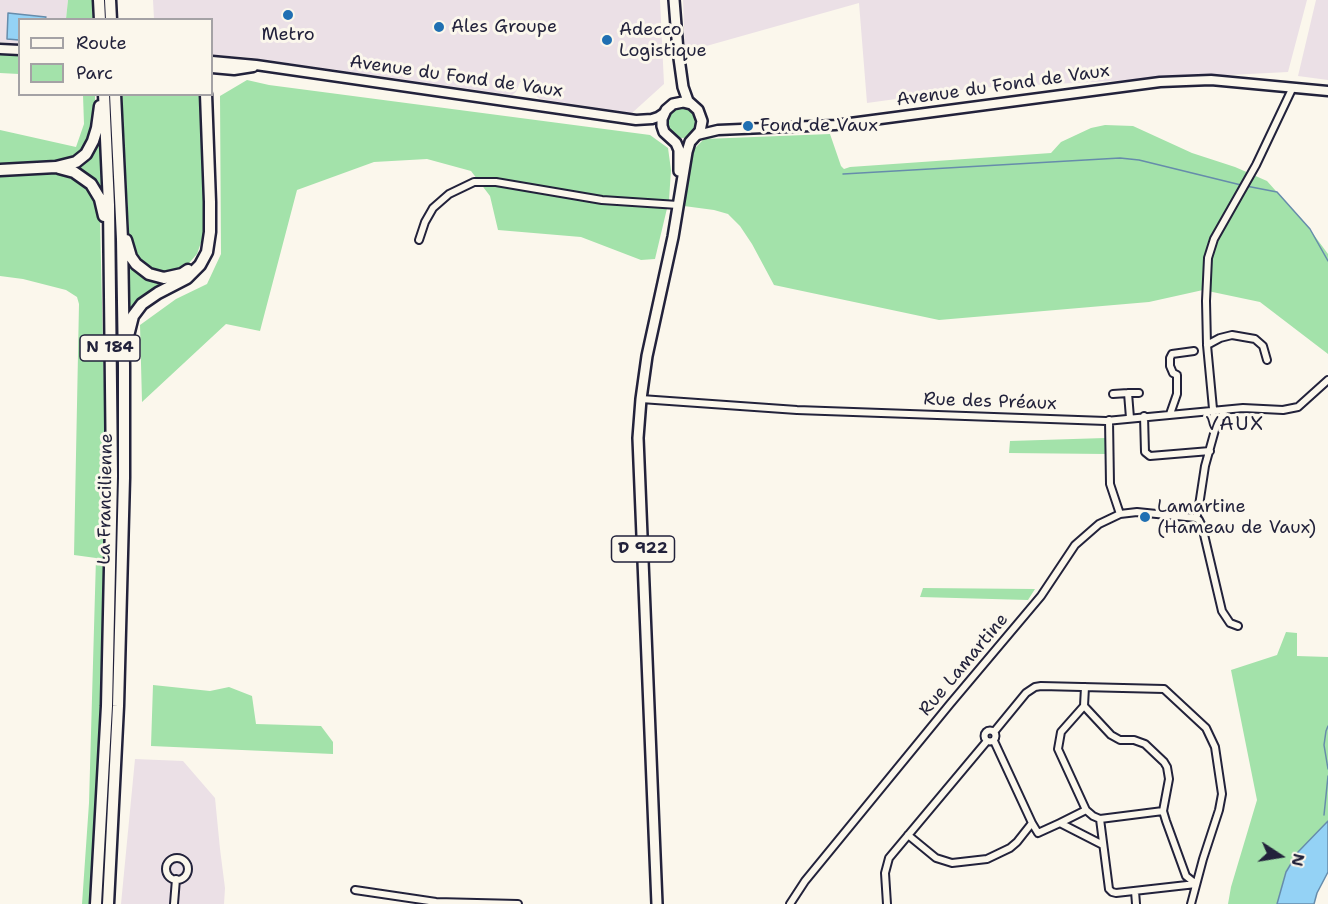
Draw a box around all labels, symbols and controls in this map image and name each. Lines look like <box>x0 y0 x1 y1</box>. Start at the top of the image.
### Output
marker: Metro <box>281 8 295 22</box>
place label: Ales Groupe <box>451 16 557 38</box>
legend <box>18 18 213 96</box>
place label: Adecco Logistique <box>619 19 707 62</box>
marker: Ales Groupe <box>432 20 446 34</box>
place label: Metro <box>261 24 315 46</box>
text: Route <box>76 31 127 55</box>
marker: Adecco Logistique <box>600 33 614 47</box>
street label: Avenue du Fond de Vaux <box>348 51 564 103</box>
street label: Avenue du Fond de Vaux <box>895 60 1111 112</box>
text: Parc <box>76 61 113 85</box>
place label: Fond de Vaux <box>760 115 878 137</box>
marker: Fond de Vaux <box>741 119 755 133</box>
road number: N 184 <box>80 335 140 361</box>
street label: Rue des Préaux <box>923 389 1057 415</box>
district label: VAUX <box>1205 413 1265 437</box>
street label: La Francilienne <box>94 433 118 565</box>
place label: Lamartine (Hameau de Vaux) <box>1157 496 1316 538</box>
marker: Lamartine (Hameau de Vaux) <box>1138 510 1152 524</box>
road number: D 922 <box>612 536 674 562</box>
street label: Rue Lamartine <box>915 609 1013 721</box>
north arrow <box>1250 826 1310 886</box>
text: N <box>1287 851 1310 868</box>

